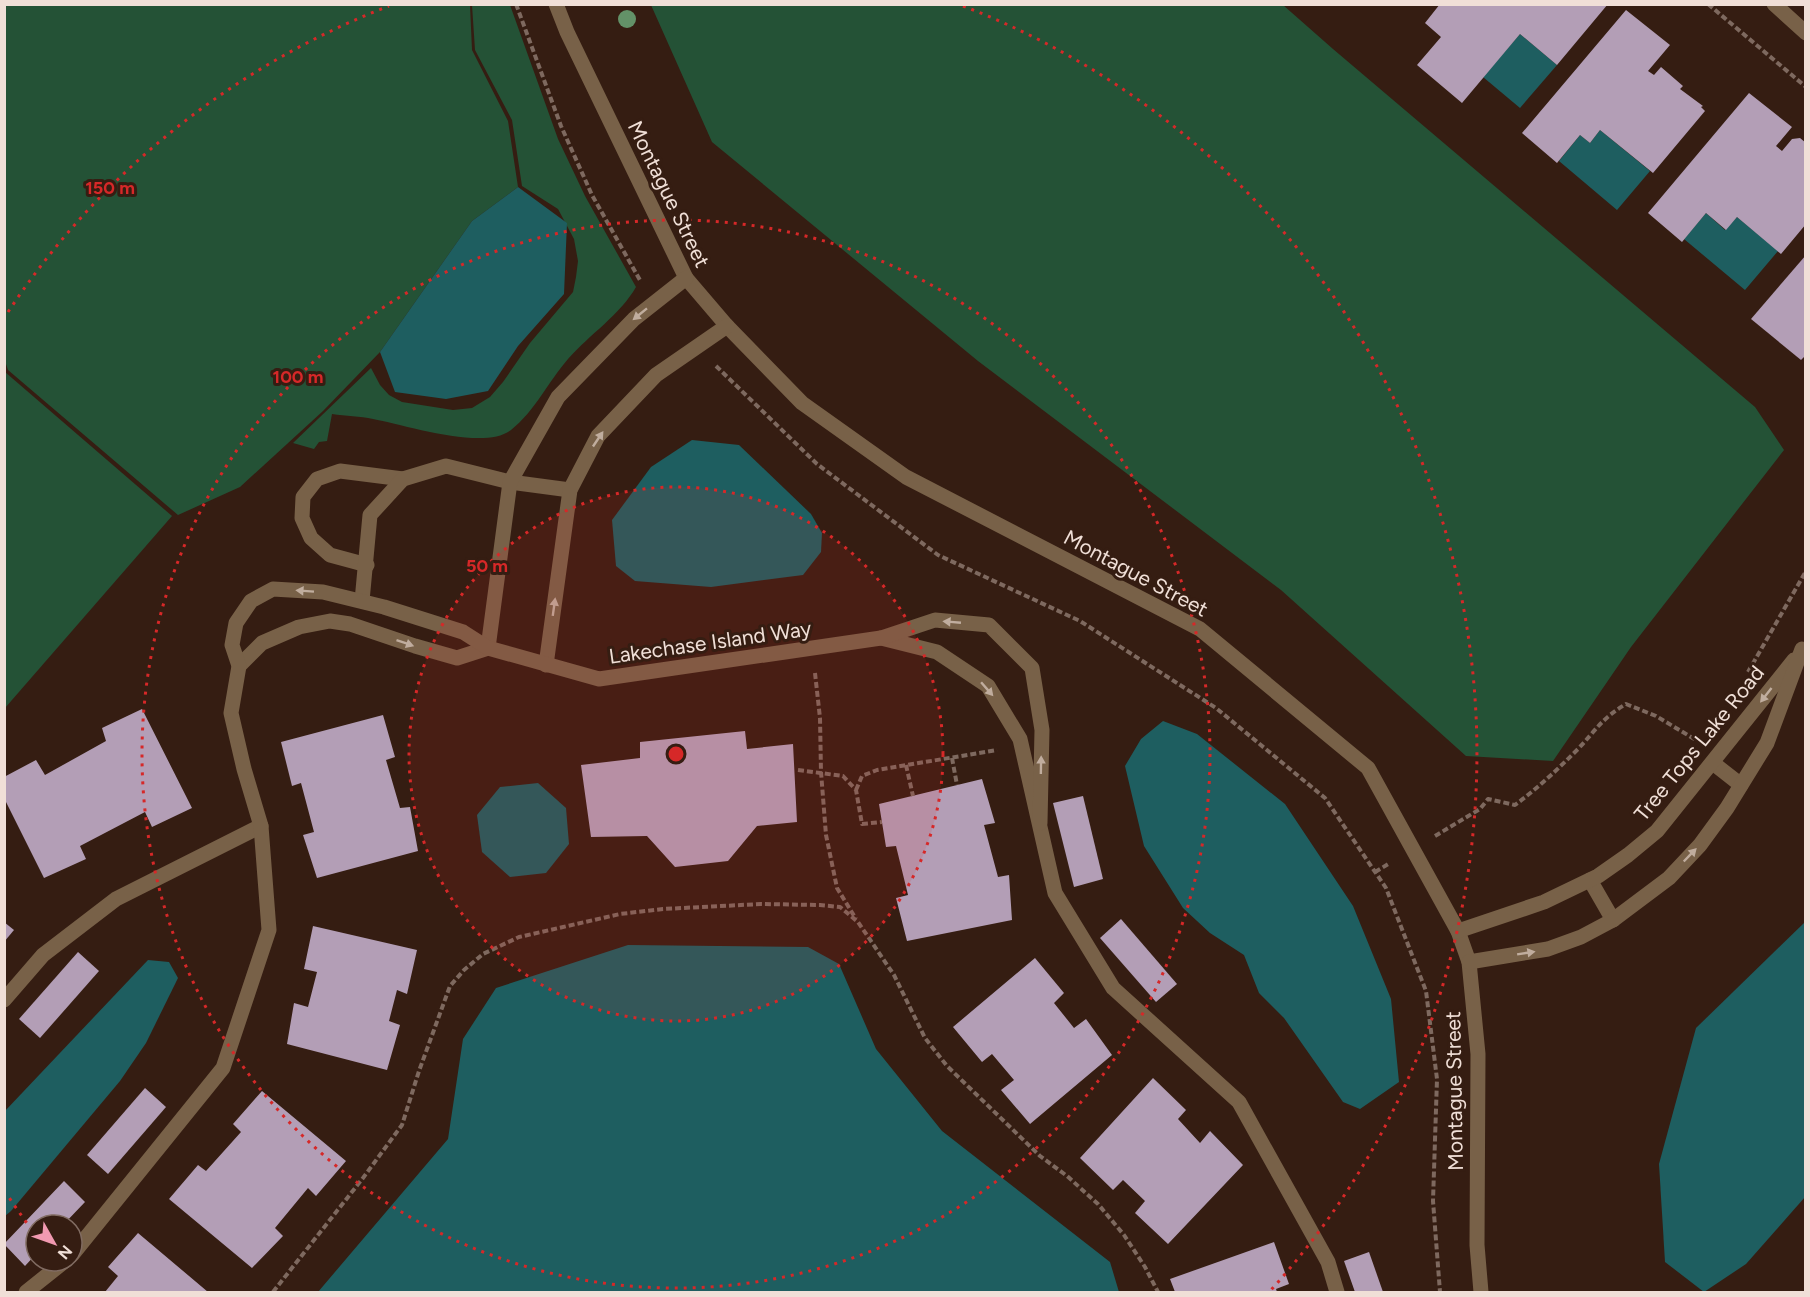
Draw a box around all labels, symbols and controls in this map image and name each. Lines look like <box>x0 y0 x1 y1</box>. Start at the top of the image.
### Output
street label: Montague Street <box>623 117 715 271</box>
text: 150 m <box>85 177 135 199</box>
one-way arrow <box>632 308 648 321</box>
text: 100 m <box>273 366 323 388</box>
one-way arrow <box>592 431 604 447</box>
street label: Montague Street <box>1060 524 1212 622</box>
text: 50 m <box>466 555 508 577</box>
one-way arrow <box>296 586 315 595</box>
one-way arrow <box>550 597 559 616</box>
street label: Lakechase Island Way <box>607 615 813 669</box>
one-way arrow <box>943 617 962 627</box>
one-way arrow <box>396 638 414 648</box>
street label: Tree Tops Lake Road <box>1629 660 1769 826</box>
one-way arrow <box>981 681 994 697</box>
one-way arrow <box>1760 687 1773 702</box>
centre of rings <box>666 744 686 764</box>
one-way arrow <box>1037 755 1046 774</box>
one-way arrow <box>1683 848 1697 862</box>
one-way arrow <box>1517 948 1536 957</box>
street label: Montague Street <box>1440 1011 1468 1171</box>
north arrow <box>24 1213 84 1273</box>
text: N <box>54 1241 76 1263</box>

